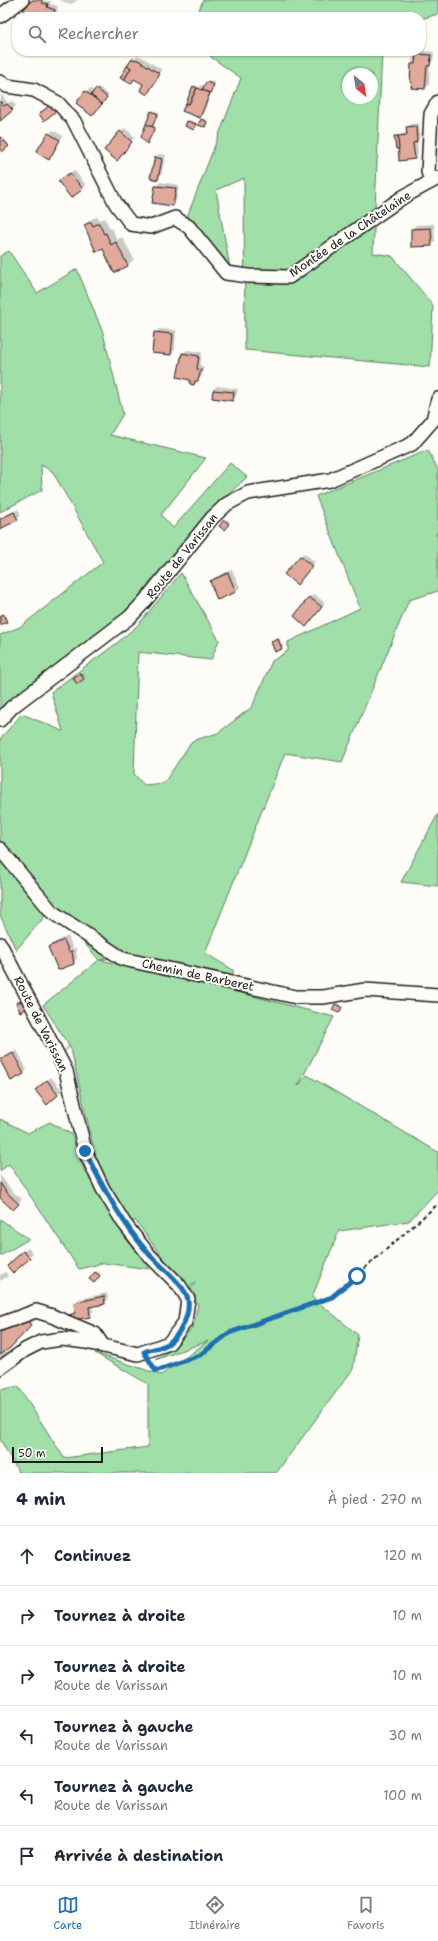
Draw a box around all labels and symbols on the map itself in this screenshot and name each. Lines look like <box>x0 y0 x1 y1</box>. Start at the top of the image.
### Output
north arrow <box>342 68 378 104</box>
street label: Montée de la Châtelaine <box>286 187 414 281</box>
street label: Route de Varissan <box>143 510 221 602</box>
street label: Chemin de Barberet <box>140 955 256 995</box>
street label: Route de Varissan <box>10 973 72 1075</box>
route end <box>76 1142 94 1160</box>
route start <box>348 1267 366 1285</box>
scale bar <box>12 1445 103 1464</box>

